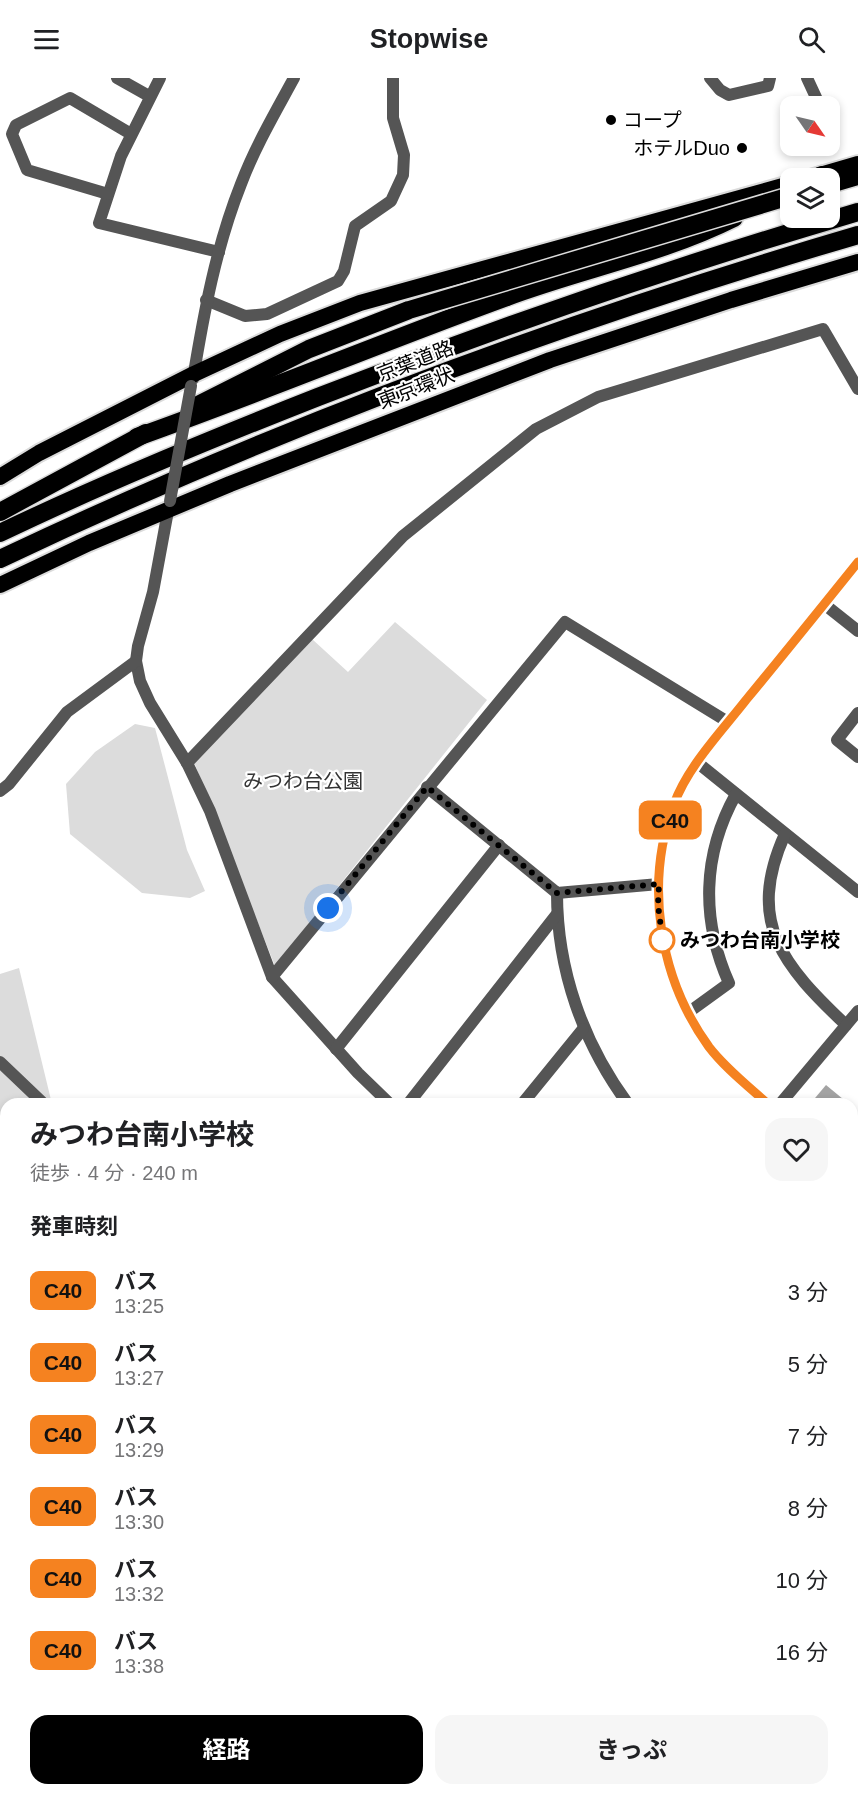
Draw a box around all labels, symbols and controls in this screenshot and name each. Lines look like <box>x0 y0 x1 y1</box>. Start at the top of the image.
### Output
icon: menu <box>30 23 63 56</box>
icon: search <box>795 23 828 56</box>
text: Stopwise <box>370 24 488 54</box>
north arrow <box>780 96 840 156</box>
map controls <box>780 96 840 228</box>
place label: コープ <box>623 109 682 131</box>
marker: コープ <box>604 113 618 127</box>
place label: ホテルDuo <box>633 137 730 159</box>
marker: ホテルDuo <box>735 141 749 155</box>
button: layers <box>780 168 840 228</box>
street label: 京葉道路 <box>374 336 456 386</box>
street label: 東京環状 <box>375 363 457 413</box>
park label: みつわ台公園 <box>243 770 363 792</box>
line badge: C40 <box>636 800 704 840</box>
text: C40 <box>651 809 689 832</box>
your location <box>313 893 343 923</box>
marker: みつわ台南小学校 <box>649 927 675 953</box>
place label: みつわ台南小学校 <box>680 929 840 951</box>
button: heart <box>765 1118 828 1181</box>
text: みつわ台南小学校 <box>30 1119 254 1150</box>
text: 徒歩 · 4 分 · 240 m <box>30 1162 198 1184</box>
text: 発車時刻 <box>30 1214 118 1239</box>
text: バス <box>114 1269 158 1294</box>
text: C40 <box>44 1279 82 1302</box>
text: 3 分 <box>788 1280 828 1305</box>
text: 13:25 <box>114 1295 164 1317</box>
text: バス <box>114 1341 158 1366</box>
text: C40 <box>44 1351 82 1374</box>
text: 5 分 <box>788 1352 828 1377</box>
text: 13:27 <box>114 1367 164 1389</box>
text: バス <box>114 1413 158 1438</box>
text: C40 <box>44 1423 82 1446</box>
text: 7 分 <box>788 1424 828 1449</box>
text: 13:29 <box>114 1439 164 1461</box>
text: バス <box>114 1485 158 1510</box>
text: C40 <box>44 1495 82 1518</box>
text: 8 分 <box>788 1496 828 1521</box>
text: 13:30 <box>114 1511 164 1533</box>
text: バス <box>114 1557 158 1582</box>
text: C40 <box>44 1567 82 1590</box>
text: 10 分 <box>775 1568 828 1593</box>
text: 13:32 <box>114 1583 164 1605</box>
text: バス <box>114 1629 158 1654</box>
text: C40 <box>44 1639 82 1662</box>
text: 16 分 <box>775 1640 828 1665</box>
text: 13:38 <box>114 1655 164 1677</box>
button: 経路 <box>30 1715 423 1784</box>
button: きっぷ <box>435 1715 828 1784</box>

